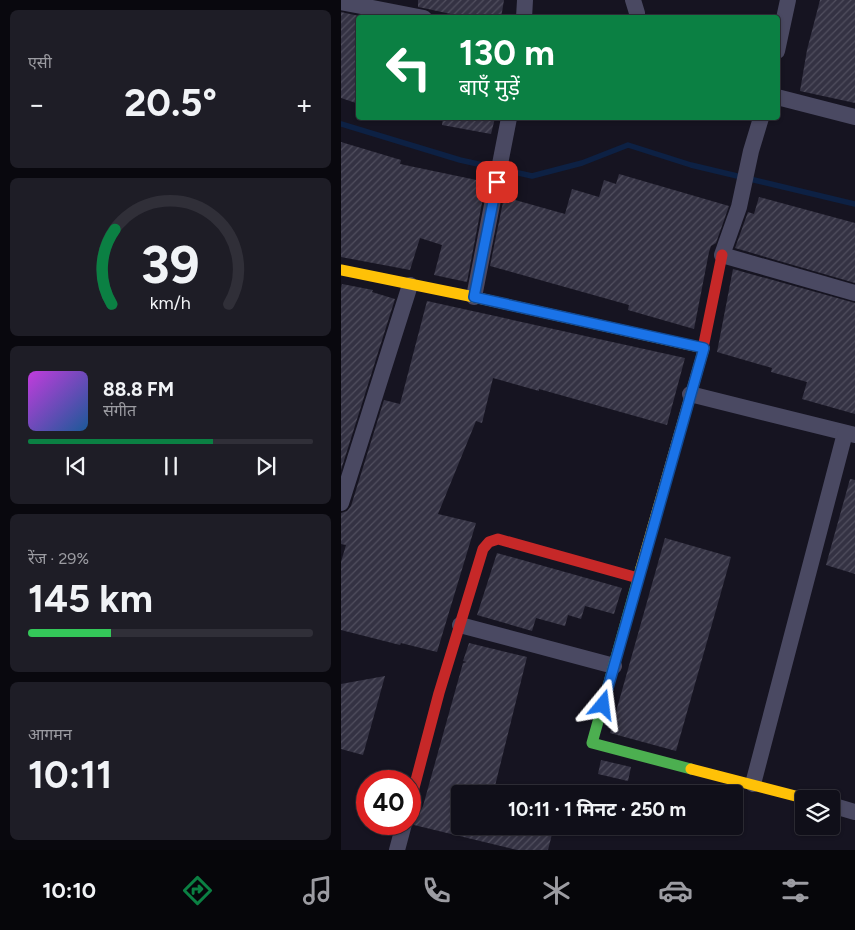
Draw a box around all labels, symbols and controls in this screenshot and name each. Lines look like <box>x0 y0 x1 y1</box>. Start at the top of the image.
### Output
text: 130 m <box>459 32 555 74</box>
icon: left <box>376 35 441 100</box>
text: एसी <box>28 53 52 72</box>
text: बाएँ मुड़ें <box>459 74 520 101</box>
text: 20.5° <box>124 80 217 126</box>
text: − <box>28 87 45 121</box>
text: + <box>296 87 313 121</box>
pin <box>476 161 518 203</box>
icon: arrive <box>483 168 511 196</box>
text: 39 <box>141 234 200 296</box>
text: km/h <box>150 292 191 313</box>
text: 88.8 FM <box>103 378 174 401</box>
text: संगीत <box>103 401 136 420</box>
icon: previous <box>62 452 90 480</box>
icon: pause <box>157 452 185 480</box>
icon: next <box>252 452 280 480</box>
text: रेंज · 29% <box>28 549 89 568</box>
text: 145 km <box>28 576 153 622</box>
position arrow <box>576 678 628 730</box>
text: आगमन <box>28 725 72 744</box>
text: 10:11 <box>28 752 112 798</box>
speed limit sign: 40 <box>356 770 421 835</box>
map controls <box>795 790 840 835</box>
button: layers <box>795 790 840 835</box>
text: 10:11 · 1 मिनट · 250 m <box>508 798 686 821</box>
icon: directions <box>180 873 215 908</box>
icon: music <box>300 873 335 908</box>
icon: phone <box>419 873 454 908</box>
icon: climate <box>539 873 574 908</box>
icon: car <box>658 873 693 908</box>
icon: filters <box>778 873 813 908</box>
text: 10:10 <box>42 877 96 904</box>

